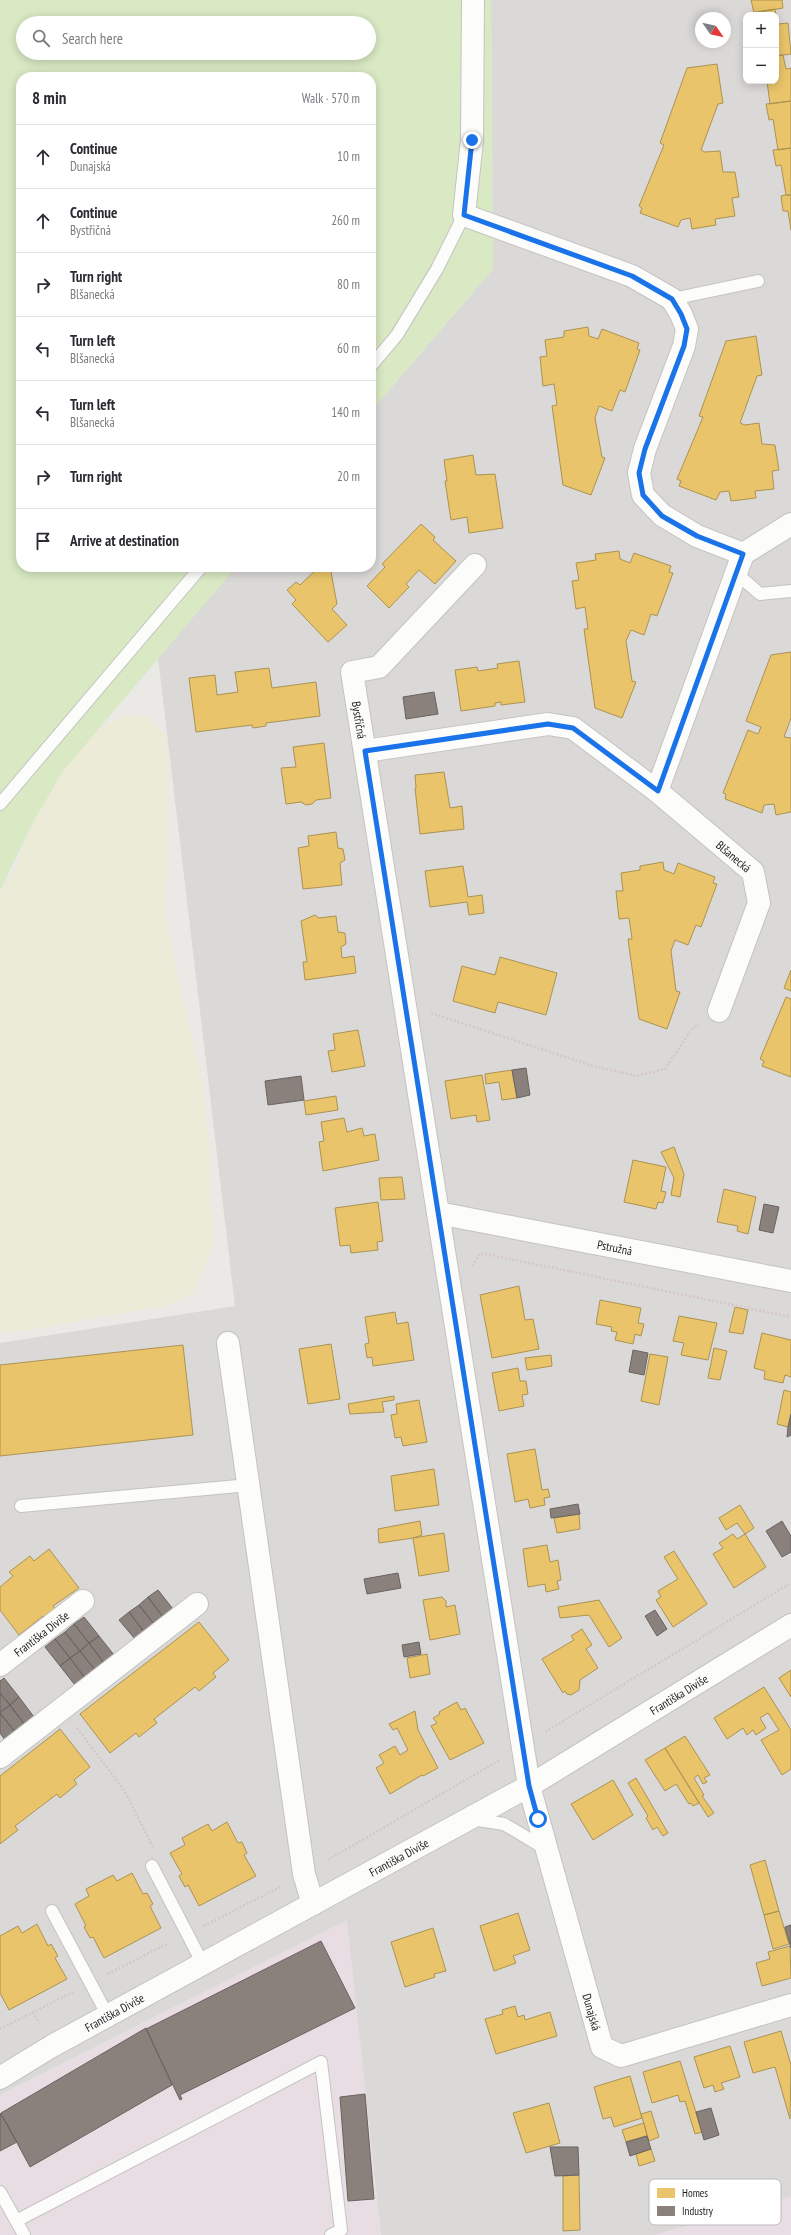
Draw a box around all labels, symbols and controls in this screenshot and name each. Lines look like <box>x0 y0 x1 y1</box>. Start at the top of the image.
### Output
north arrow <box>695 12 731 48</box>
map controls <box>743 12 779 84</box>
button: + <box>743 12 779 48</box>
search box <box>16 16 376 60</box>
icon: search <box>30 27 52 49</box>
text: Search here <box>62 29 123 48</box>
button: − <box>743 48 779 84</box>
text: 8 min <box>32 87 66 109</box>
text: Walk · 570 m <box>302 90 360 107</box>
route end <box>463 131 481 149</box>
text: Continue <box>70 139 117 158</box>
icon: ahead <box>32 146 54 168</box>
text: 10 m <box>337 148 360 165</box>
text: Dunajská <box>70 158 111 175</box>
text: Continue <box>70 203 117 222</box>
icon: ahead <box>32 210 54 232</box>
text: 260 m <box>331 212 360 229</box>
text: Bystřičná <box>70 222 111 239</box>
text: Turn right <box>70 267 122 286</box>
icon: right <box>32 274 54 296</box>
text: 80 m <box>337 276 360 293</box>
text: Blšanecká <box>70 286 115 303</box>
text: Turn left <box>70 331 115 350</box>
icon: left <box>32 338 54 360</box>
text: 60 m <box>337 340 360 357</box>
text: Blšanecká <box>70 350 115 367</box>
text: Turn left <box>70 395 115 414</box>
icon: left <box>32 402 54 424</box>
text: 140 m <box>331 404 360 421</box>
text: Blšanecká <box>70 414 115 431</box>
icon: right <box>32 466 54 488</box>
text: Turn right <box>70 467 122 486</box>
text: 20 m <box>337 468 360 485</box>
icon: arrive <box>32 530 54 552</box>
text: Arrive at destination <box>70 531 179 550</box>
street label: Bystřičná <box>349 700 370 740</box>
street label: Blšanecká <box>713 837 755 875</box>
street label: Pstružná <box>596 1236 634 1258</box>
street label: Františka Diviše <box>11 1607 72 1659</box>
street label: Františka Diviše <box>647 1670 711 1718</box>
route start <box>529 1810 547 1828</box>
street label: Františka Diviše <box>366 1835 431 1879</box>
street label: Františka Diviše <box>82 1990 147 2034</box>
street label: Dunajská <box>580 1992 605 2032</box>
legend <box>649 2179 781 2225</box>
text: Homes <box>682 2186 708 2200</box>
text: Industry <box>682 2204 714 2218</box>

